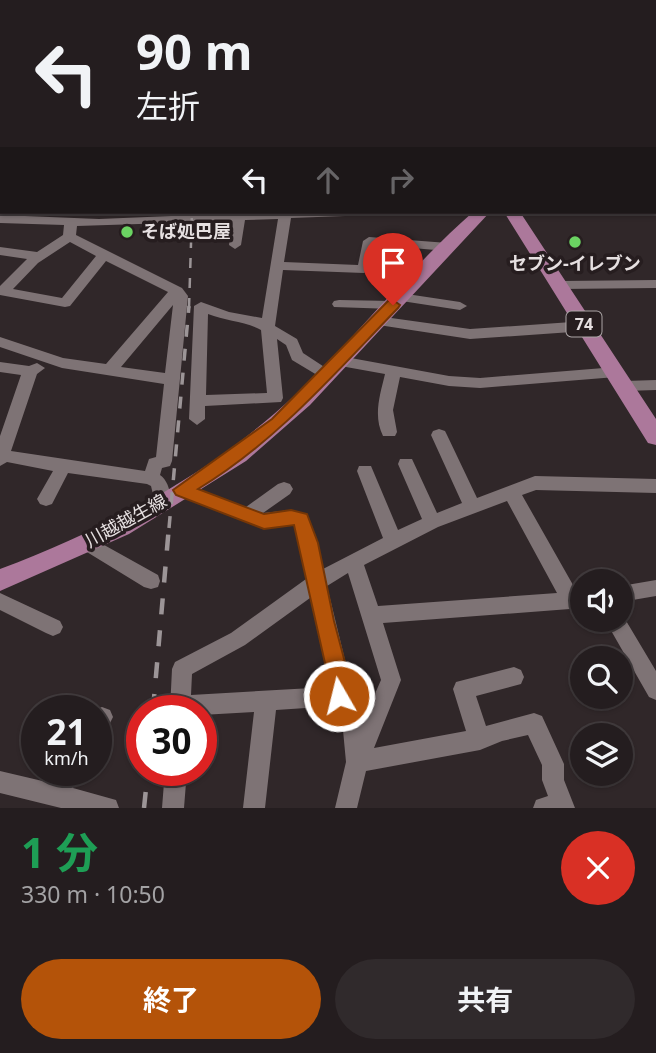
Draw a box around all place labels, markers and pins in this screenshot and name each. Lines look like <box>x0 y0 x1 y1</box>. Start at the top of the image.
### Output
place label: そば処巴屋 <box>141 219 231 243</box>
marker: そば処巴屋 <box>119 224 135 240</box>
pin <box>363 233 423 305</box>
marker: セブン-イレブン <box>567 234 583 250</box>
place label: セブン-イレブン <box>509 251 641 275</box>

